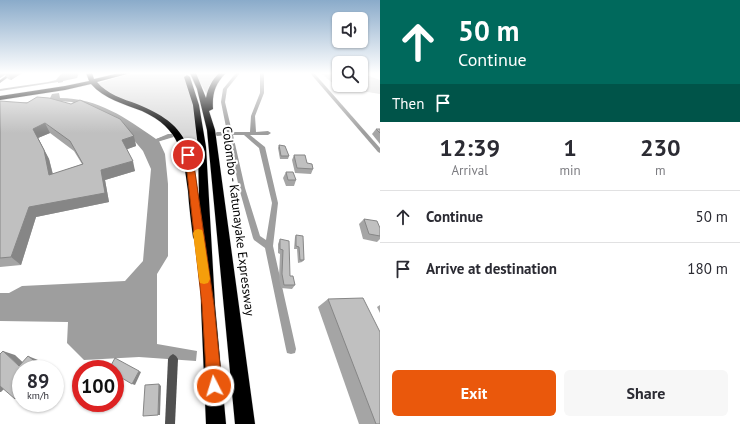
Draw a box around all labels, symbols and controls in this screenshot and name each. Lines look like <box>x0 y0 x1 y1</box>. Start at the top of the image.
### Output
map controls <box>332 12 368 92</box>
button: sound <box>332 12 368 48</box>
text: 50 m <box>458 12 519 49</box>
icon: ahead <box>392 16 444 68</box>
text: Continue <box>458 48 527 71</box>
button: search <box>332 56 368 92</box>
icon: arrive <box>432 92 454 114</box>
text: Then <box>392 94 424 113</box>
street label: Colombo - Katunayake Expressway <box>218 125 259 317</box>
text: 12:39 <box>439 132 500 163</box>
text: 1 <box>563 132 577 163</box>
text: 230 <box>640 132 681 163</box>
pin <box>171 138 205 172</box>
icon: arrive <box>177 144 199 166</box>
text: Arrival <box>452 162 488 179</box>
text: min <box>559 162 581 179</box>
text: m <box>655 162 666 179</box>
icon: ahead <box>392 206 414 228</box>
text: Continue <box>426 207 483 226</box>
text: 50 m <box>695 207 728 226</box>
icon: arrive <box>392 258 414 280</box>
text: Arrive at destination <box>426 259 557 278</box>
text: 180 m <box>687 259 728 278</box>
speed limit sign: 100 <box>72 360 124 412</box>
position arrow <box>193 365 235 407</box>
text: 89 <box>27 368 49 394</box>
button: Exit <box>392 370 556 416</box>
button: Share <box>564 370 728 416</box>
text: km/h <box>27 389 49 402</box>

